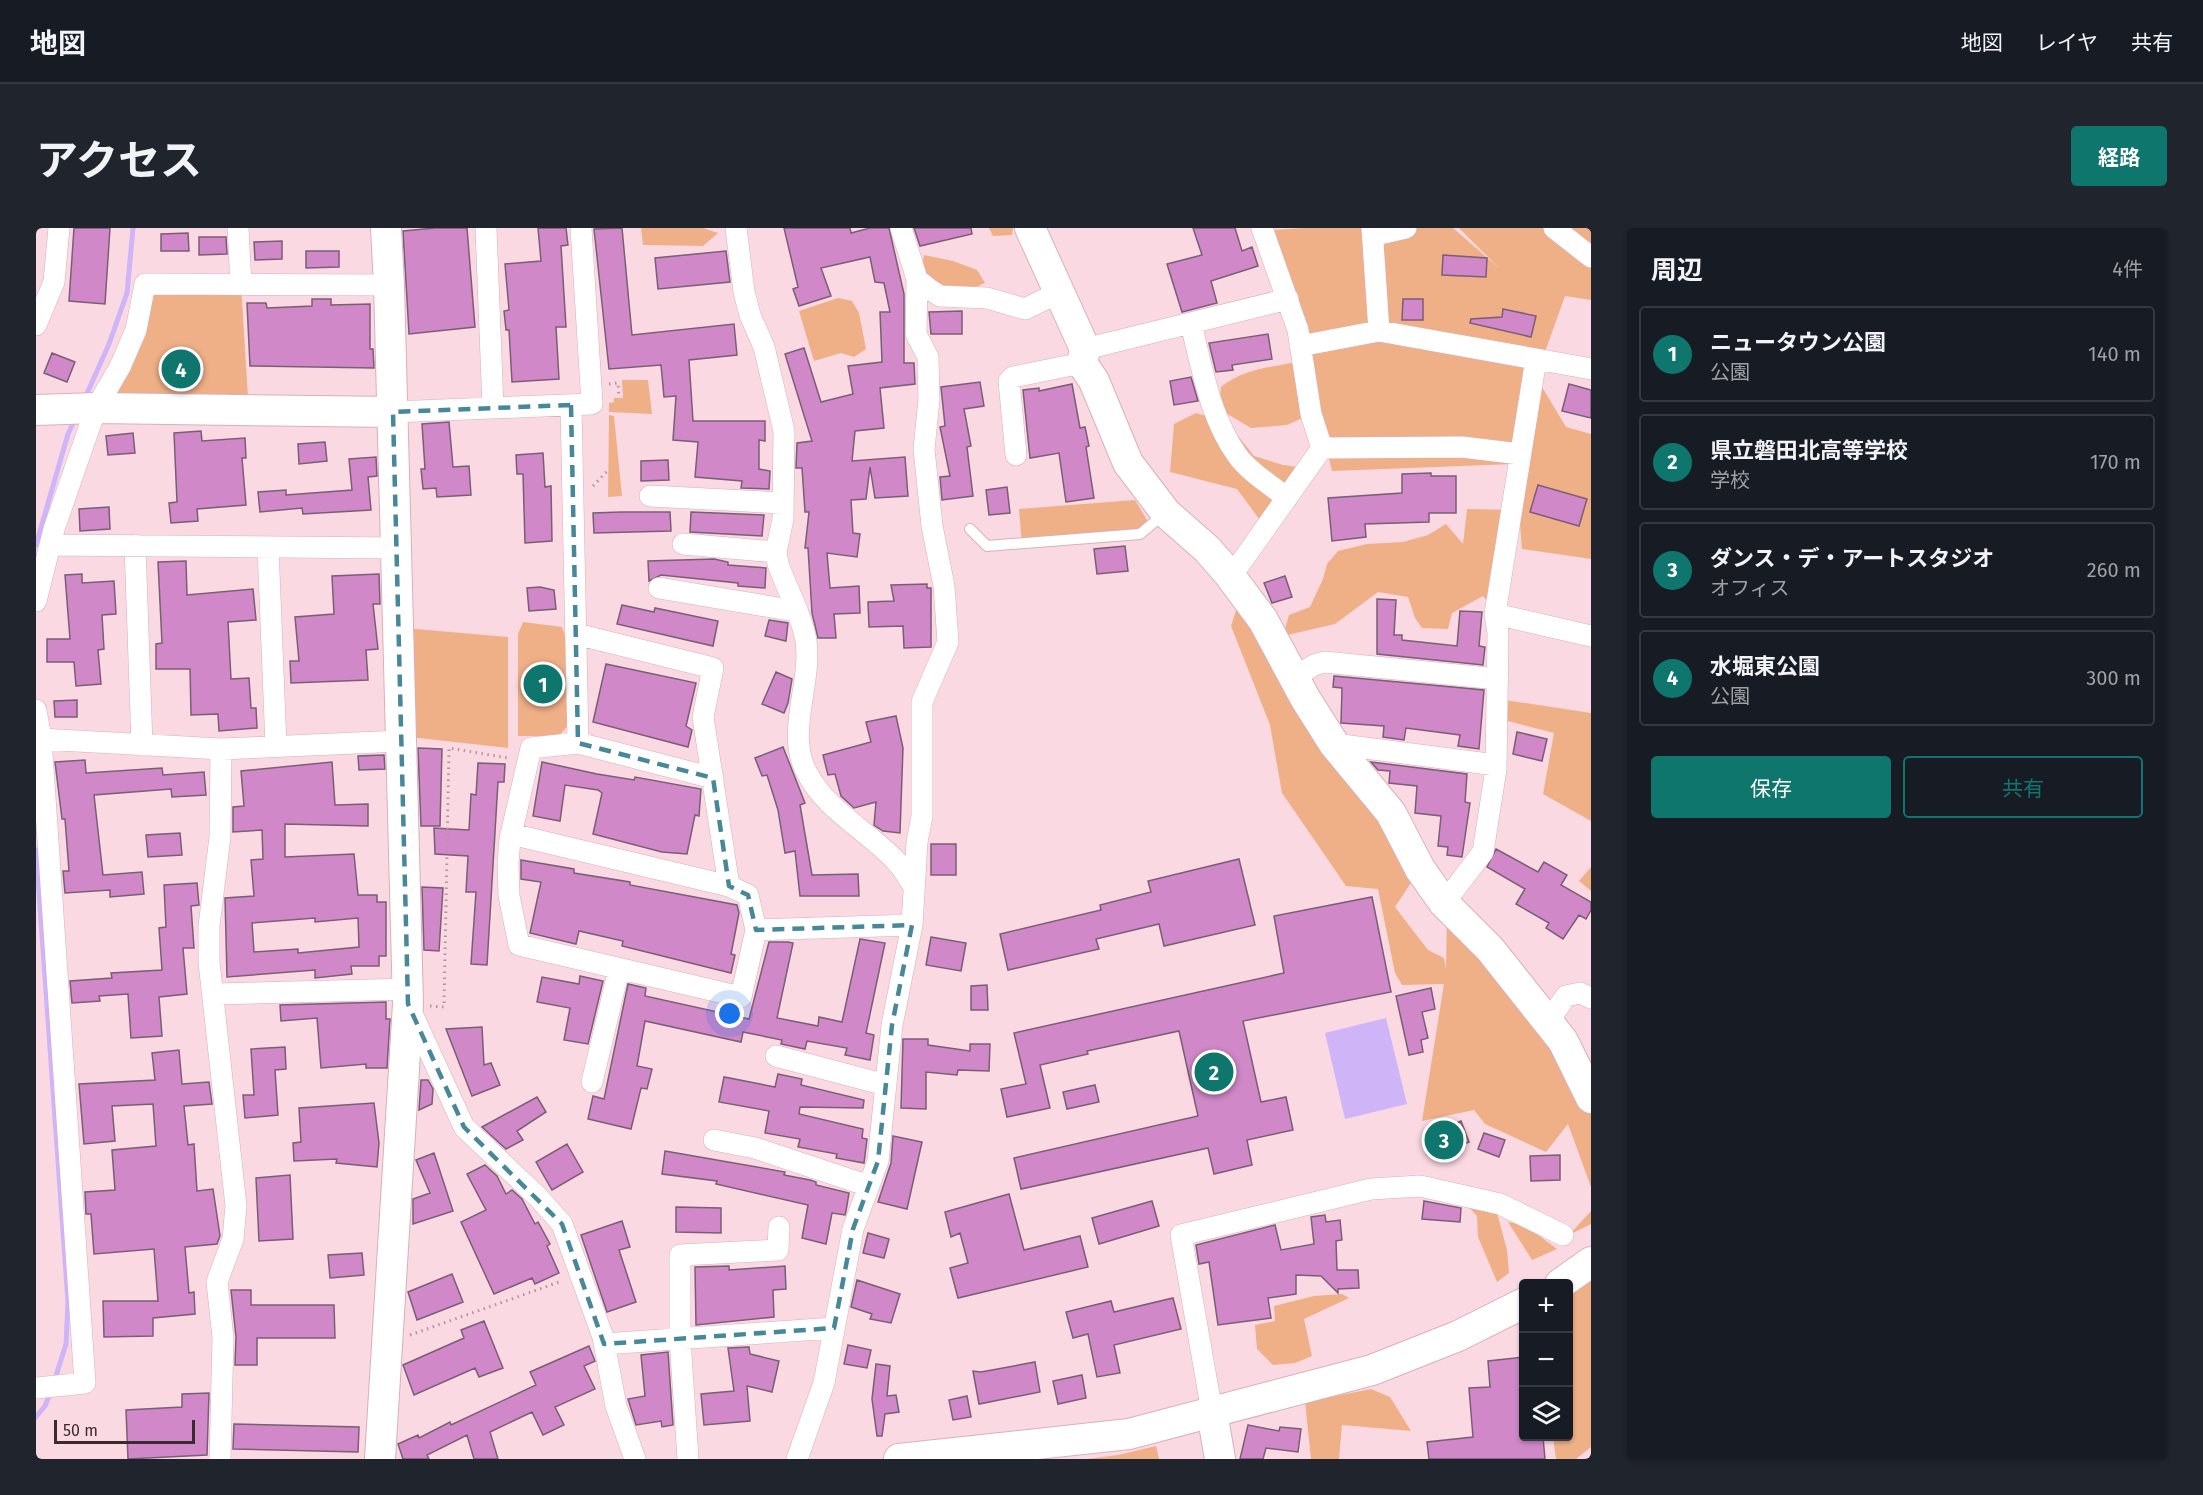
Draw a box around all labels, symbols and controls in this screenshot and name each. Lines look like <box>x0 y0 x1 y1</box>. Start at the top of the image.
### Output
text: 地図 <box>30 27 86 60</box>
text: 地図 <box>1961 30 2003 56</box>
text: レイヤ <box>2036 30 2098 56</box>
text: 共有 <box>2131 30 2173 56</box>
button: 経路 <box>2071 126 2167 186</box>
text: アクセス <box>36 136 202 186</box>
text: 周辺 <box>1651 255 1703 286</box>
text: 4件 <box>2112 257 2143 281</box>
text: ニュータウン公園 <box>1710 329 1886 356</box>
text: 1 <box>1668 342 1677 366</box>
text: 140 m <box>2088 342 2141 366</box>
pin: 4 <box>162 346 200 392</box>
text: 公園 <box>1710 360 1750 384</box>
text: 県立磐田北高等学校 <box>1710 437 1908 464</box>
text: 2 <box>1667 450 1678 474</box>
text: 170 m <box>2090 450 2141 474</box>
text: 学校 <box>1710 468 1750 492</box>
text: ダンス・デ・アートスタジオ <box>1710 545 1994 572</box>
text: 3 <box>1667 558 1678 582</box>
text: 260 m <box>2087 558 2141 582</box>
text: オフィス <box>1710 576 1790 600</box>
text: 水堀東公園 <box>1710 653 1820 680</box>
pin: 1 <box>524 662 562 706</box>
text: 4 <box>1667 666 1678 690</box>
text: 300 m <box>2086 666 2141 690</box>
text: 公園 <box>1710 684 1750 708</box>
button: 保存 <box>1651 756 1891 818</box>
button: 共有 <box>1903 756 2143 818</box>
your location <box>715 999 744 1028</box>
pin: 2 <box>1194 1050 1234 1094</box>
pin: 3 <box>1424 1118 1464 1162</box>
map controls <box>1519 1279 1573 1441</box>
button: + <box>1519 1279 1573 1333</box>
button: − <box>1519 1333 1573 1387</box>
button: layers <box>1519 1387 1573 1441</box>
scale bar <box>54 1417 195 1444</box>
text: 50 m <box>63 1421 98 1440</box>

